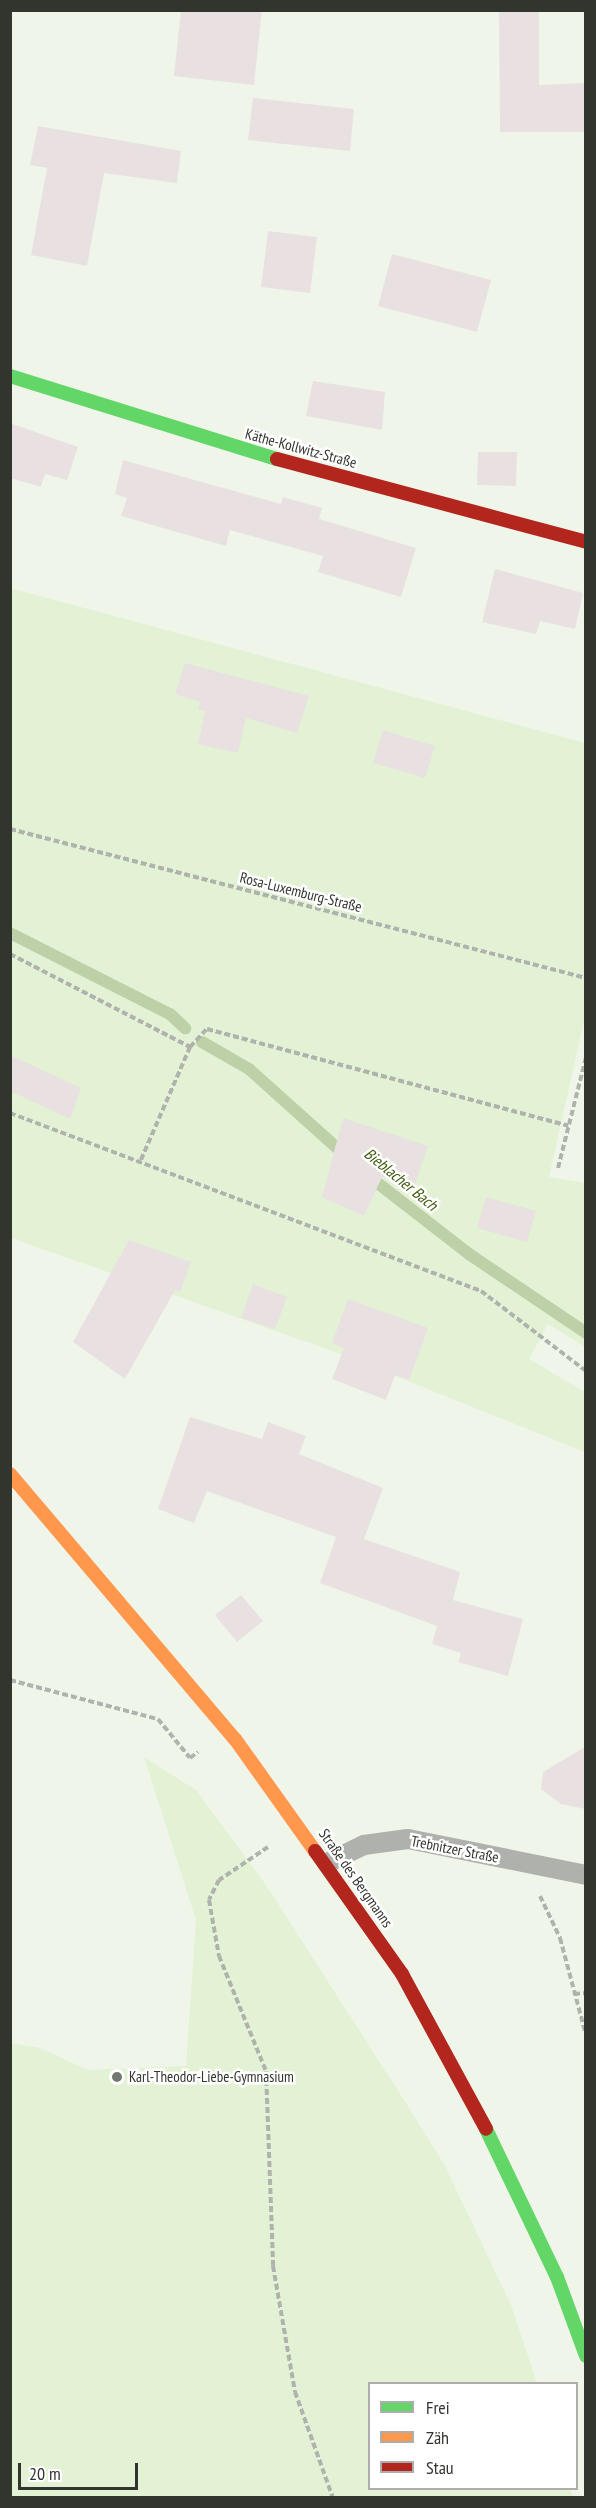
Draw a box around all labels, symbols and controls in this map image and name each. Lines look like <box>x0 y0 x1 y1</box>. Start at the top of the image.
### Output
street label: Käthe-Kollwitz-Straße <box>243 424 359 472</box>
street label: Rosa-Luxemburg-Straße <box>238 868 364 916</box>
water label: Bieblacher Bach <box>361 1144 441 1214</box>
street label: Straße des Bergmanns <box>315 1825 397 1931</box>
street label: Trebnitzer Straße <box>410 1832 500 1866</box>
place label: Karl-Theodor-Liebe-Gymnasium <box>129 2068 294 2086</box>
marker: Karl-Theodor-Liebe-Gymnasium <box>110 2070 124 2084</box>
legend <box>368 2382 578 2490</box>
text: Frei <box>426 2396 450 2419</box>
text: Zäh <box>426 2426 449 2449</box>
scale bar <box>21 2451 141 2489</box>
text: Stau <box>426 2456 454 2479</box>
text: 20 m <box>29 2462 61 2485</box>

